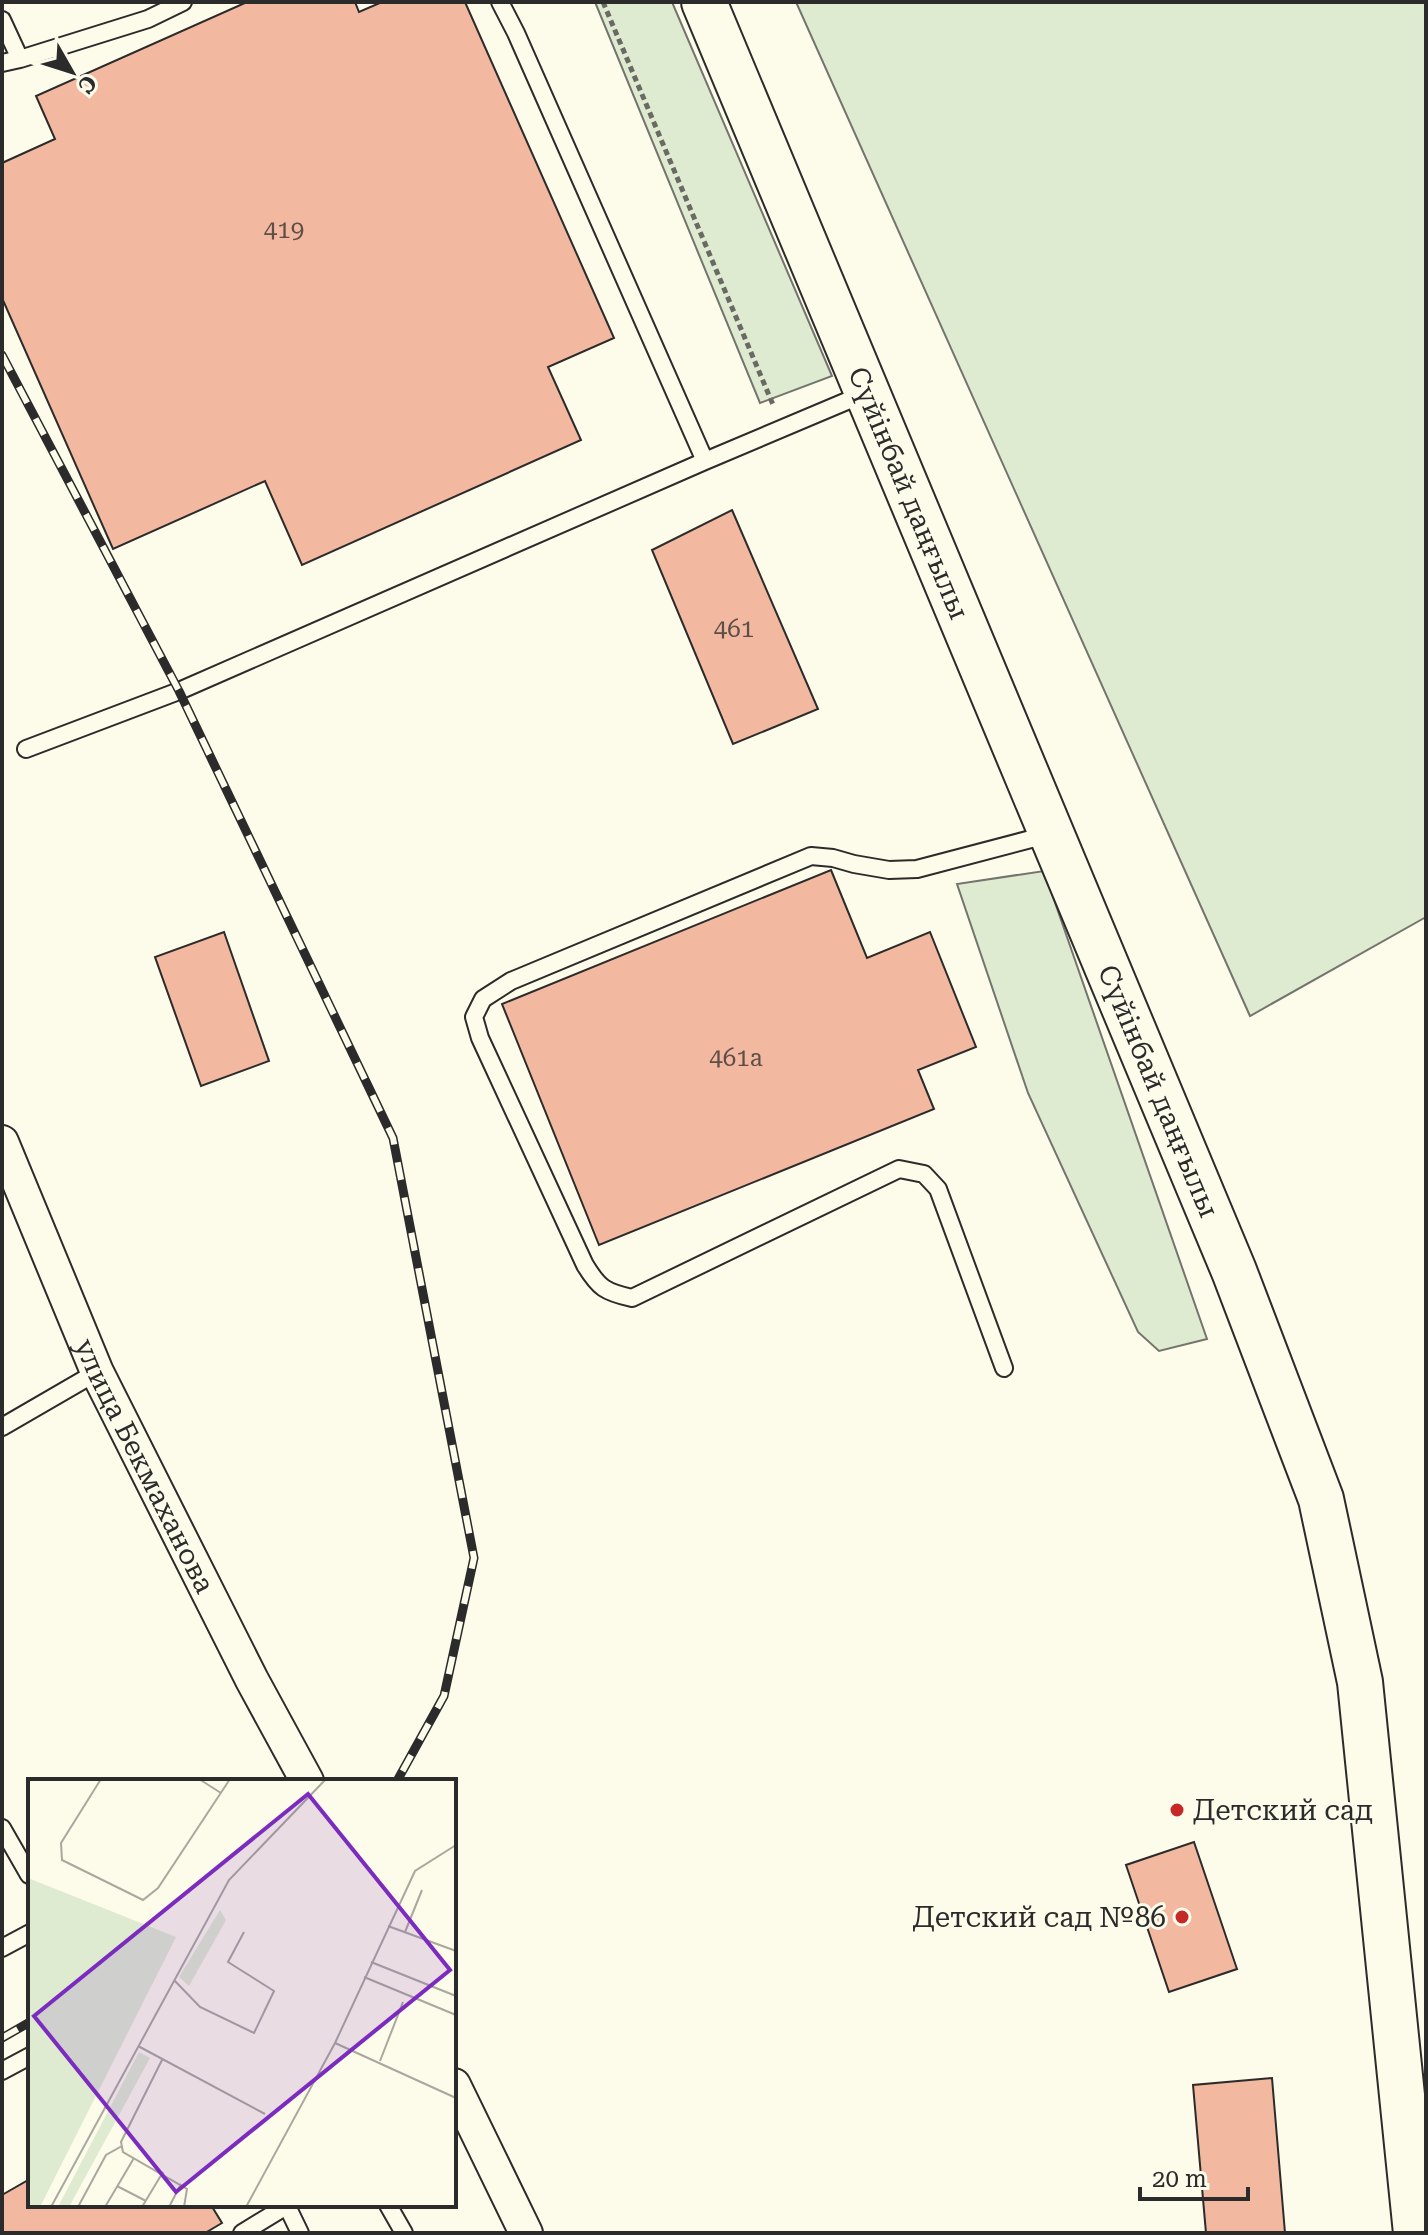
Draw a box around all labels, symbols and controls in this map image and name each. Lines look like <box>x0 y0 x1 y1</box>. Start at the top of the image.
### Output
north arrow <box>32 32 112 112</box>
text: С <box>73 70 102 98</box>
house number: 419 <box>264 216 304 244</box>
street label: Сүйінбай даңғылы <box>842 362 976 624</box>
house number: 461 <box>714 615 754 643</box>
street label: Сүйінбай даңғылы <box>1091 960 1226 1222</box>
house number: 461а <box>709 1044 763 1072</box>
street label: улица Бекмаханова <box>68 1334 222 1598</box>
inset map <box>28 1779 456 2207</box>
place label: Детский сад <box>1193 1794 1373 1827</box>
marker: Детский сад <box>1168 1801 1186 1819</box>
place label: Детский сад №86 <box>912 1901 1166 1934</box>
marker: Детский сад №86 <box>1173 1908 1191 1926</box>
scale bar <box>1140 2151 1248 2201</box>
text: 20 m <box>1152 2165 1207 2193</box>

